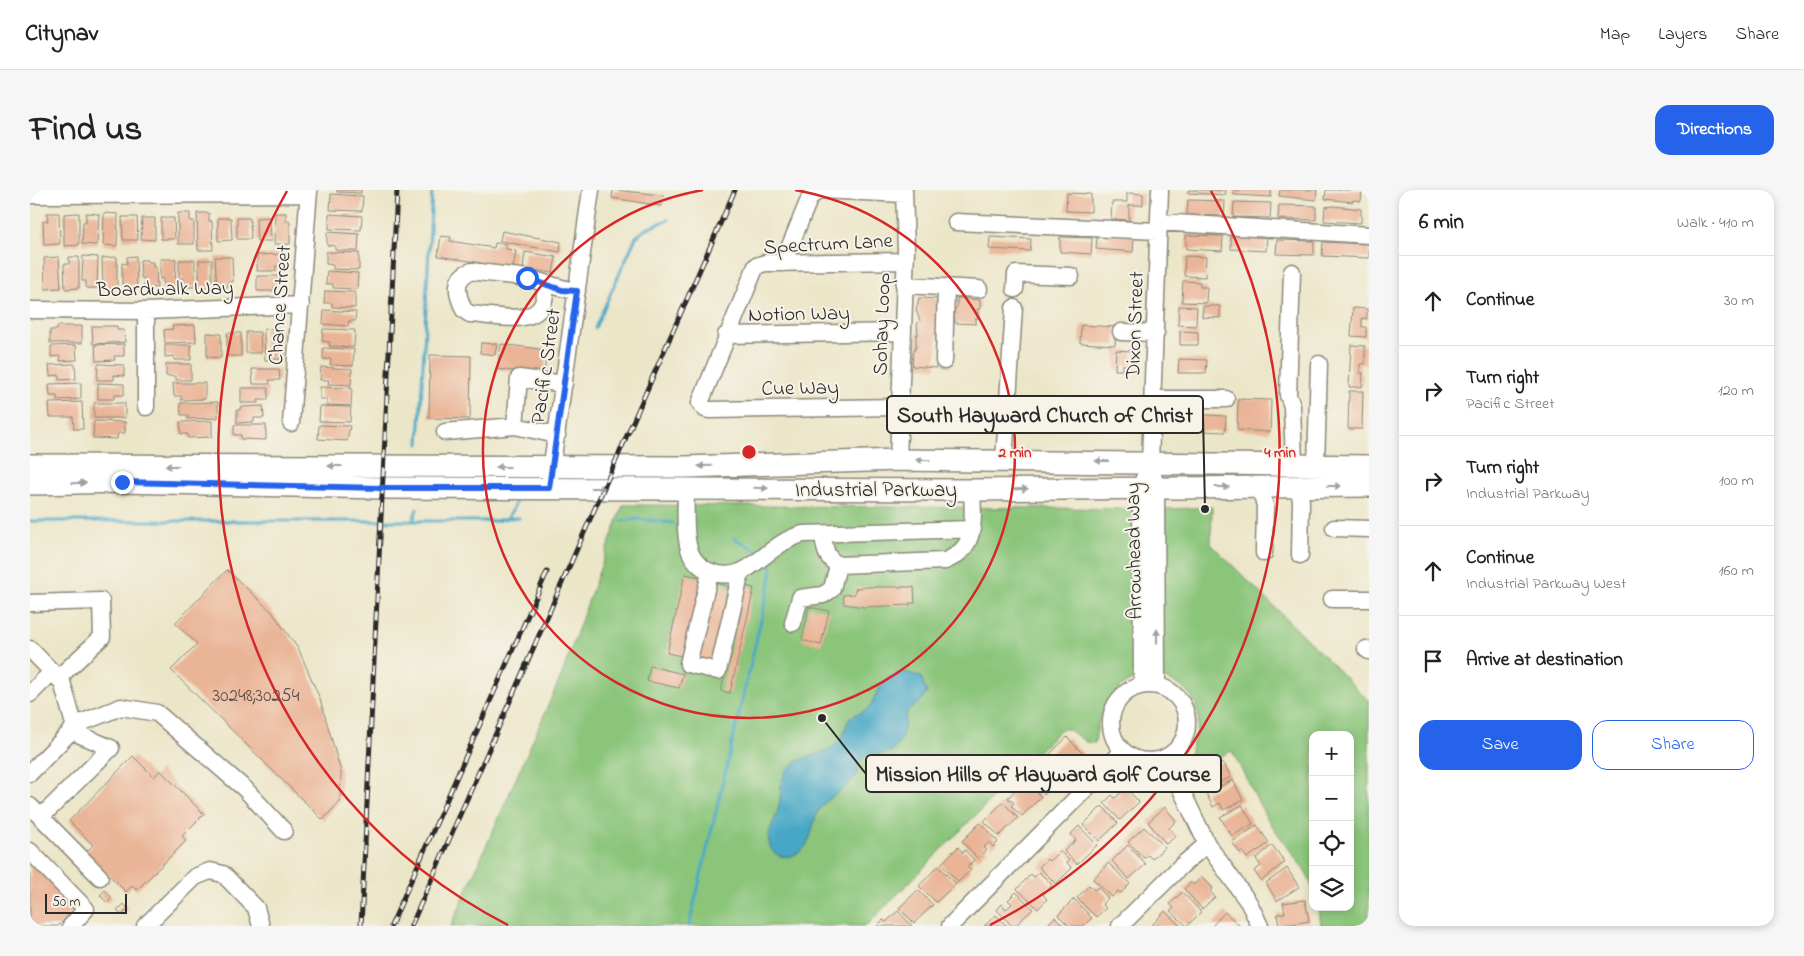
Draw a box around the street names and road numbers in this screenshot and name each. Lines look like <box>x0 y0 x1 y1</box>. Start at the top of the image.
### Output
street label: Spectrum Lane <box>763 227 894 263</box>
street label: Chance Street <box>262 244 300 366</box>
street label: Dixon Street <box>1119 271 1153 380</box>
street label: Sohay Loop <box>866 272 902 376</box>
street label: Boardwalk Way <box>95 274 234 308</box>
street label: Notion Way <box>748 299 850 333</box>
street label: Pacific Street <box>524 307 570 426</box>
street label: Cue Way <box>761 373 839 407</box>
street label: Industrial Parkway <box>795 476 957 508</box>
street label: Arrowhead Way <box>1119 482 1153 620</box>

